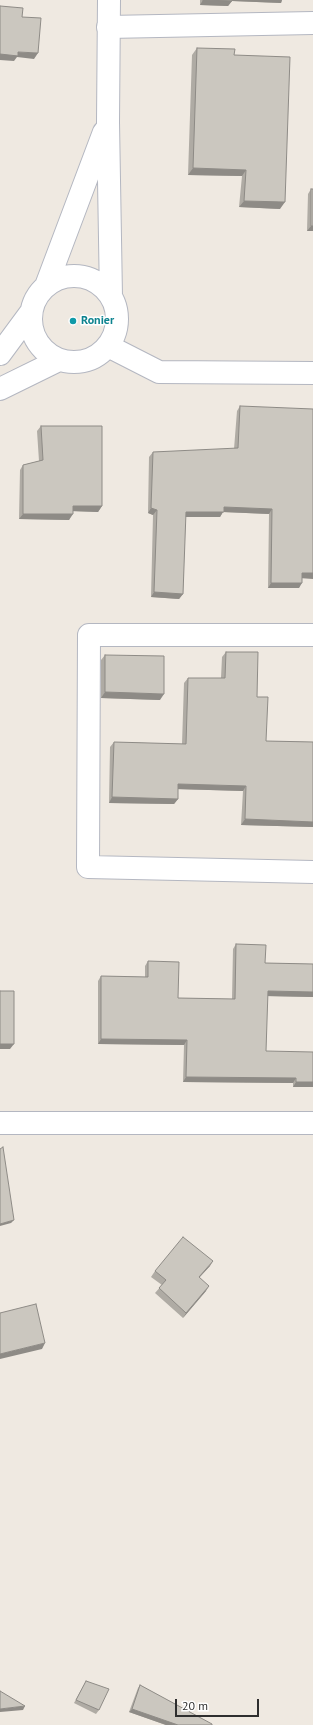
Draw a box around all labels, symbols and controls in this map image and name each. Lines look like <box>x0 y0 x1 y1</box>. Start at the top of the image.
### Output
place label: Ronier <box>81 314 114 328</box>
marker: Ronier <box>68 316 78 326</box>
scale bar <box>177 1691 261 1717</box>
text: 20 m <box>182 1698 208 1713</box>

